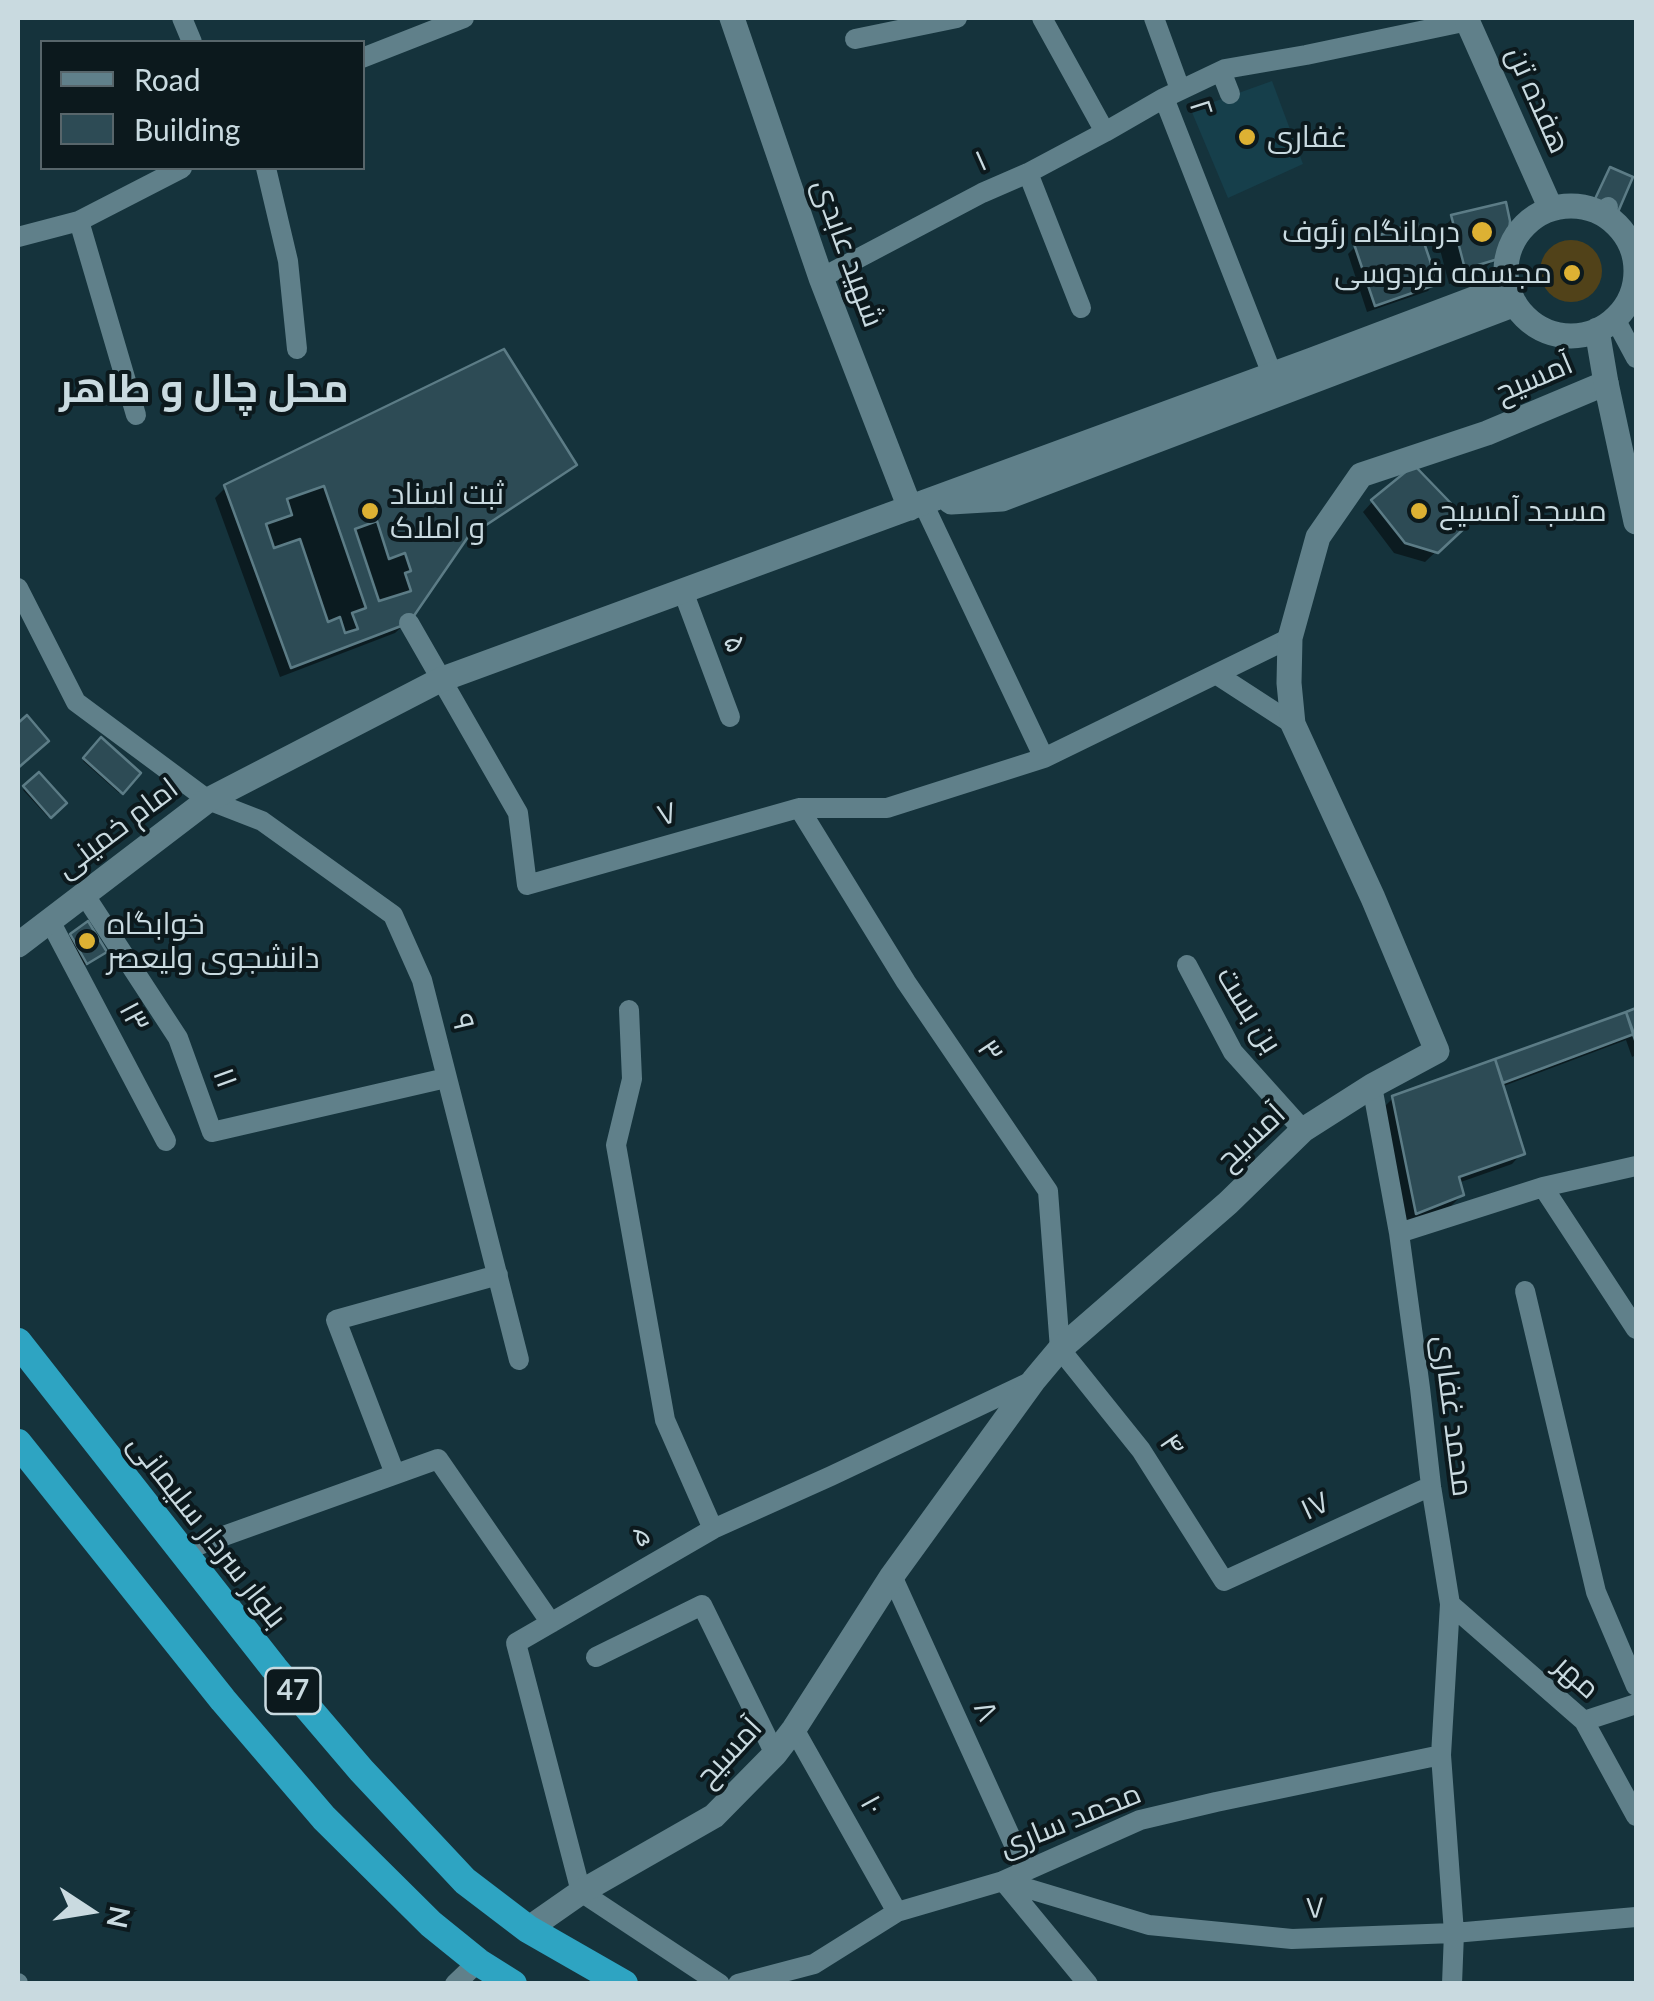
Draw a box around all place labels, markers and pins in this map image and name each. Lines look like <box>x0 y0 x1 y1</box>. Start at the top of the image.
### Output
place label: غفاری <box>1267 119 1348 155</box>
marker: غفاری <box>1236 126 1258 148</box>
place label: درمانگاه رئوف <box>1282 214 1460 250</box>
marker: درمانگاه رئوف <box>1469 219 1495 245</box>
place label: مجسمه فردوسی <box>1334 255 1552 291</box>
marker: مجسمه فردوسی <box>1561 262 1583 284</box>
place label: ثبت اسناد و املاک <box>390 476 504 546</box>
place label: مسجد آمسیح <box>1439 493 1607 529</box>
marker: ثبت اسناد و املاک <box>359 500 381 522</box>
marker: مسجد آمسیح <box>1408 500 1430 522</box>
place label: خوابگاه دانشجوی ولیعصر <box>107 906 319 976</box>
marker: خوابگاه دانشجوی ولیعصر <box>76 930 98 952</box>

